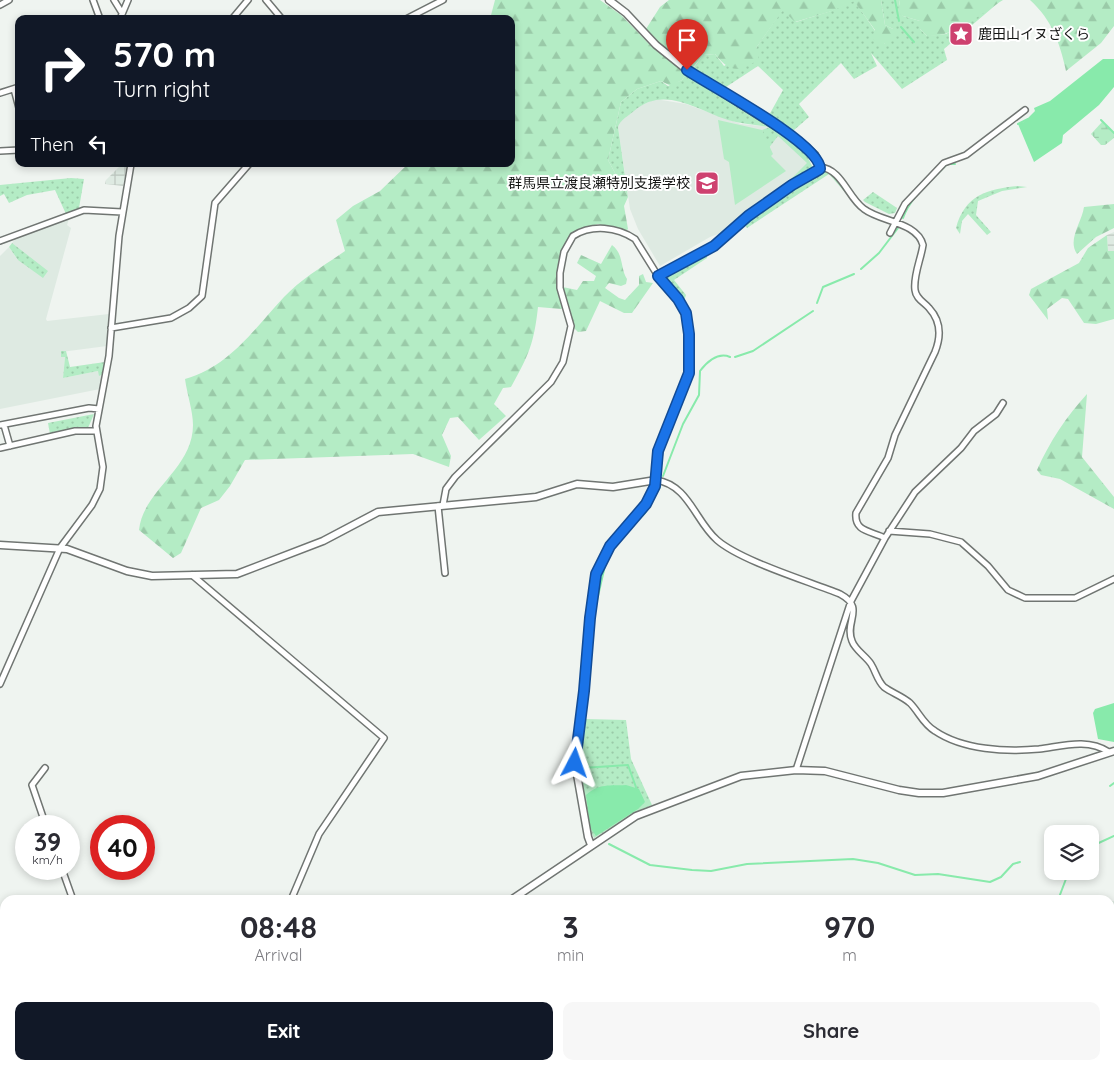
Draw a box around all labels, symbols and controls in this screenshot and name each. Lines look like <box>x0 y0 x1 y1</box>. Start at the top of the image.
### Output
pin <box>666 19 708 70</box>
place icon: 鹿田山イヌざくら <box>948 21 974 47</box>
place label: 鹿田山イヌざくら <box>978 25 1090 43</box>
icon: arrive <box>673 26 701 54</box>
text: 570 m <box>113 32 216 76</box>
icon: right <box>30 35 95 100</box>
text: Turn right <box>113 75 210 103</box>
icon: left <box>84 130 112 158</box>
text: Then <box>30 132 74 156</box>
school or university icon: 群馬県立渡良瀬特別支援学校 <box>694 170 720 196</box>
place label: 群馬県立渡良瀬特別支援学校 <box>508 174 690 192</box>
position arrow <box>548 736 600 788</box>
speed limit sign: 40 <box>90 815 155 880</box>
map controls <box>1044 825 1099 880</box>
button: layers <box>1044 825 1099 880</box>
text: 39 <box>34 826 61 857</box>
text: km/h <box>32 852 63 867</box>
text: 08:48 <box>240 908 317 946</box>
text: 3 <box>562 908 579 946</box>
text: 970 <box>824 908 875 946</box>
text: Arrival <box>255 945 302 965</box>
text: min <box>557 945 584 965</box>
text: m <box>842 945 857 965</box>
button: Exit <box>15 1002 553 1060</box>
button: Share <box>563 1002 1100 1060</box>

